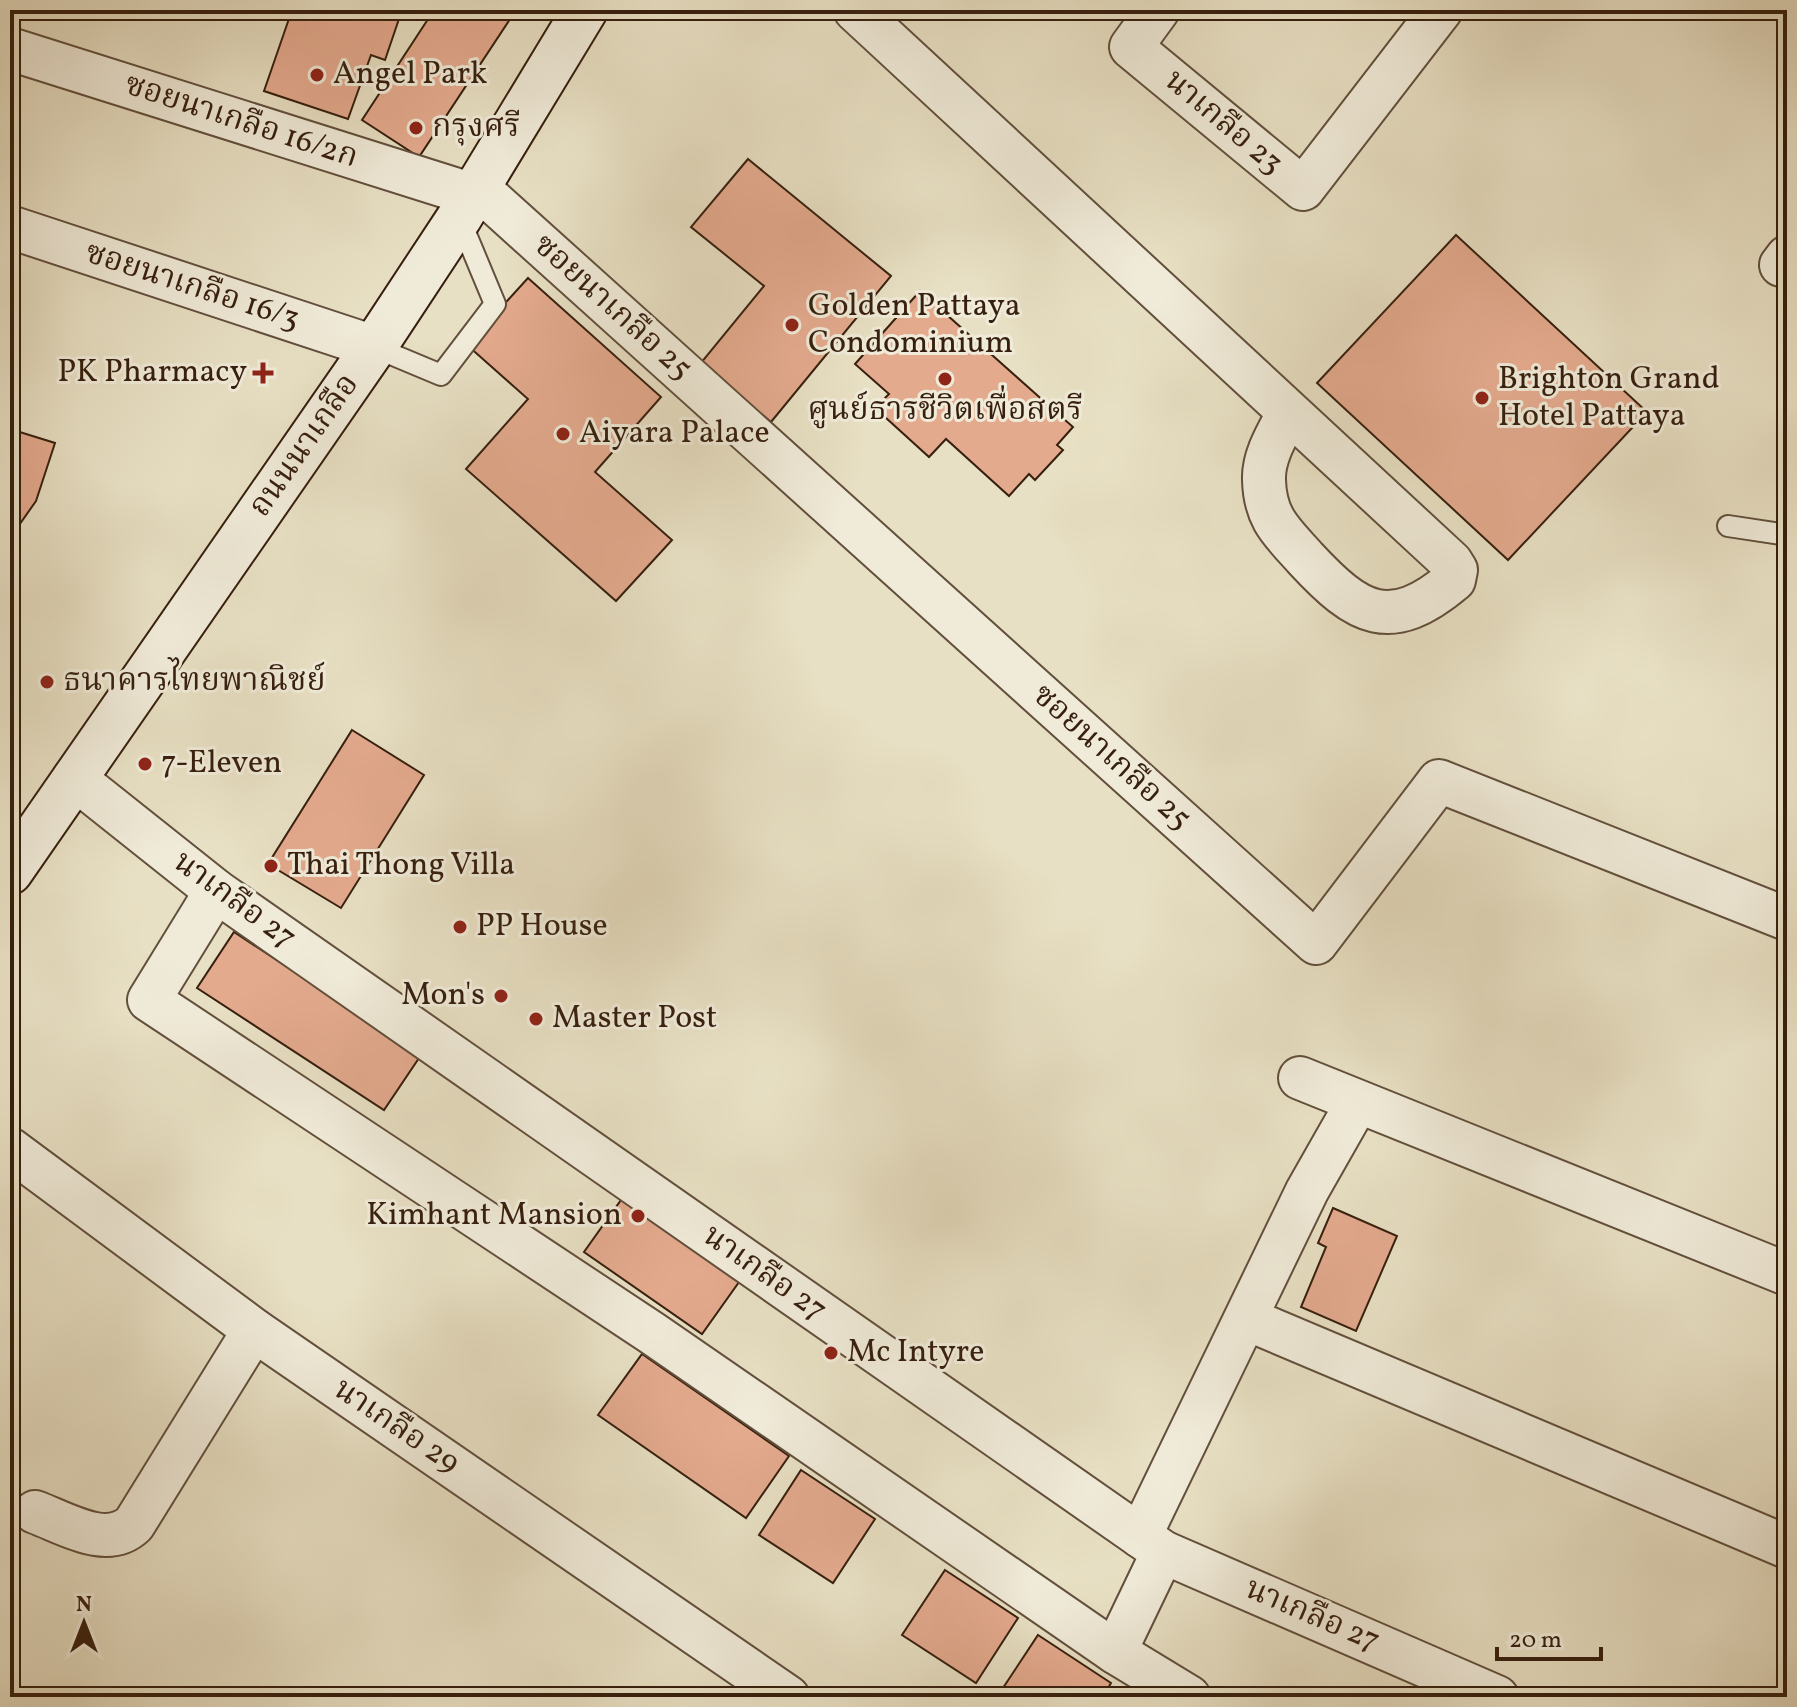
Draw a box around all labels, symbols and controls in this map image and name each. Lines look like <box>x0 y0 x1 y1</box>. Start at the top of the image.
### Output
place label: Angel Park <box>333 53 488 97</box>
street label: นาเกลือ 23 <box>1154 60 1292 186</box>
street label: ซอยนาเกลือ 16/2ก <box>119 64 363 180</box>
marker: Angel Park <box>308 66 326 84</box>
place label: กรุงศรี <box>432 106 520 150</box>
marker: กรุงศรี <box>407 119 425 137</box>
street label: ซอยนาเกลือ 25 <box>523 225 701 391</box>
street label: ซอยนาเกลือ 16/3 <box>79 232 305 342</box>
place label: Golden Pattaya Condominium <box>808 285 1021 366</box>
marker: Golden Pattaya Condominium <box>783 316 801 334</box>
place label: PK Pharmacy <box>57 351 247 395</box>
place label: Brighton Grand Hotel Pattaya <box>1498 358 1720 439</box>
marker: PK Pharmacy <box>254 364 272 382</box>
street label: ถนนนาเกลือ <box>239 366 371 526</box>
marker: ศูนย์ธารชีวิตเพื่อสตรี <box>936 370 954 388</box>
place label: ศูนย์ธารชีวิตเพื่อสตรี <box>807 385 1083 433</box>
marker: Brighton Grand Hotel Pattaya <box>1473 389 1491 407</box>
place label: Aiyara Palace <box>579 412 770 456</box>
marker: Aiyara Palace <box>554 425 572 443</box>
place label: ธนาคารไทยพาณิชย์ <box>63 657 326 704</box>
marker: ธนาคารไทยพาณิชย์ <box>38 673 56 691</box>
street label: ซอยนาเกลือ 25 <box>1022 675 1200 841</box>
place label: 7-Eleven <box>161 742 282 786</box>
marker: 7-Eleven <box>136 755 154 773</box>
street label: นาเกลือ 27 <box>164 841 304 961</box>
place label: Thai Thong Villa <box>287 844 515 888</box>
marker: Thai Thong Villa <box>262 857 280 875</box>
place label: PP House <box>476 905 608 949</box>
marker: PP House <box>451 918 469 936</box>
place label: Mon's <box>401 974 485 1018</box>
marker: Mon's <box>492 987 510 1005</box>
place label: Master Post <box>552 997 717 1041</box>
marker: Master Post <box>527 1010 545 1028</box>
place label: Kimhant Mansion <box>366 1194 622 1238</box>
marker: Kimhant Mansion <box>629 1207 647 1225</box>
street label: นาเกลือ 27 <box>693 1215 835 1333</box>
place label: Mc Intyre <box>847 1331 984 1375</box>
marker: Mc Intyre <box>822 1344 840 1362</box>
street label: นาเกลือ 29 <box>324 1369 468 1485</box>
street label: นาเกลือ 27 <box>1238 1568 1386 1664</box>
north arrow <box>44 1583 124 1663</box>
text: N <box>76 1590 92 1621</box>
scale bar <box>1497 1611 1601 1661</box>
text: 20 m <box>1509 1624 1562 1658</box>

